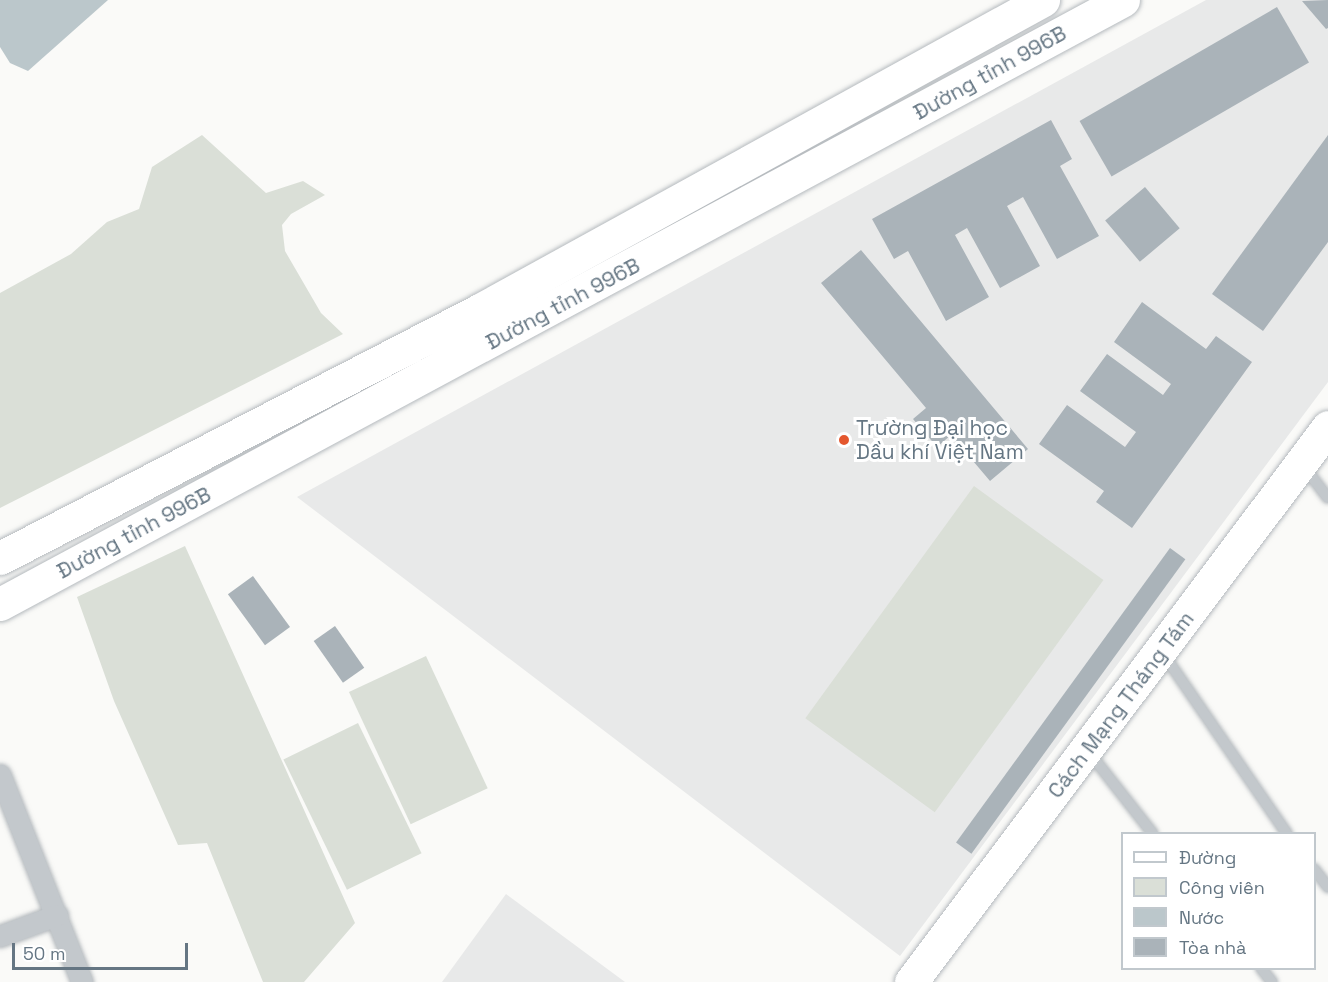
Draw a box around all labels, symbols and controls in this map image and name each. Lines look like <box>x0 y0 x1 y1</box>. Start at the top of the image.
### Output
street label: Đường tỉnh 996B <box>909 21 1071 125</box>
street label: Đường tỉnh 996B <box>482 253 644 355</box>
place label: Trường Đại học Dầu khí Việt Nam <box>856 415 1024 465</box>
marker: Trường Đại học Dầu khí Việt Nam <box>837 433 851 447</box>
street label: Đường tỉnh 996B <box>53 482 215 584</box>
street label: Cách Mạng Tháng Tám <box>1042 606 1200 804</box>
legend <box>1121 832 1316 970</box>
text: Đường <box>1179 846 1236 869</box>
text: Công viên <box>1179 876 1265 899</box>
text: Nước <box>1179 906 1224 929</box>
scale bar <box>15 931 190 969</box>
text: Tòa nhà <box>1179 936 1246 959</box>
text: 50 m <box>23 942 65 965</box>

